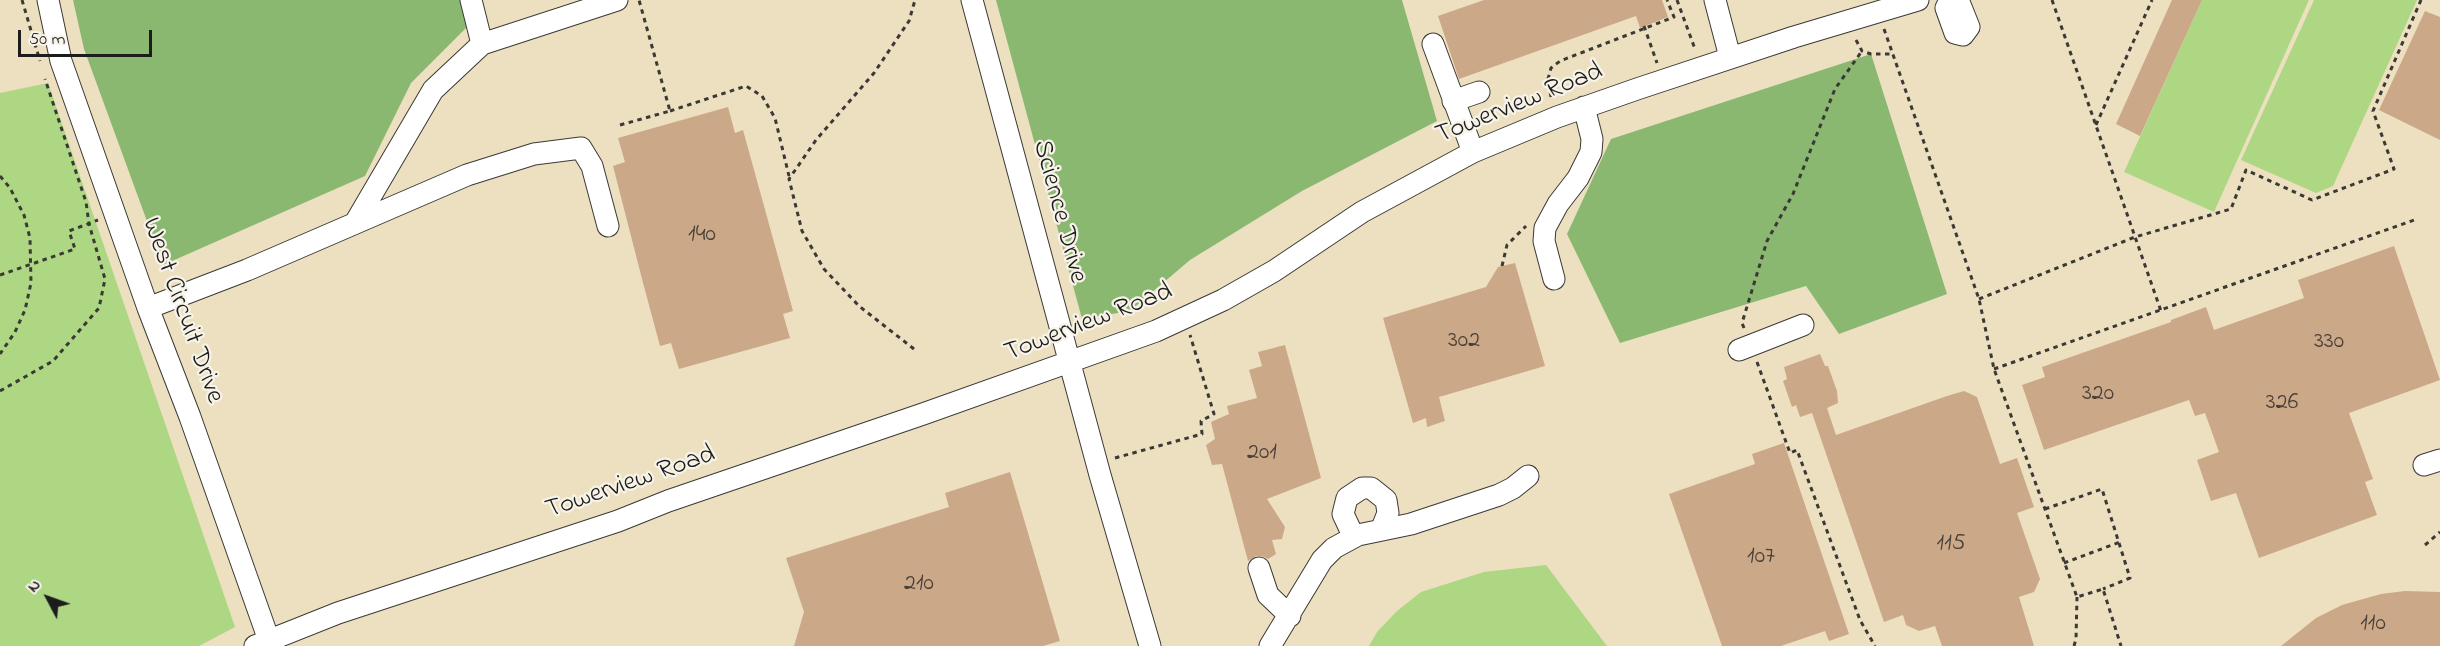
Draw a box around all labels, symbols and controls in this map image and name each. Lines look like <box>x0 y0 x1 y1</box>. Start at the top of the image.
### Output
scale bar <box>21 18 154 56</box>
text: 50 m <box>29 27 66 53</box>
street label: Towerview Road <box>1432 57 1608 153</box>
street label: Science Drive <box>1023 137 1093 287</box>
street label: West Circuit Drive <box>132 214 230 408</box>
house number: 140 <box>688 222 716 250</box>
street label: Towerview Road <box>1000 277 1178 371</box>
house number: 302 <box>1448 328 1480 356</box>
house number: 330 <box>2314 329 2344 357</box>
house number: 320 <box>2082 381 2114 409</box>
house number: 326 <box>2266 390 2298 418</box>
street label: Towerview Road <box>542 440 720 528</box>
house number: 201 <box>1247 440 1277 468</box>
house number: 115 <box>1937 531 1965 559</box>
house number: 107 <box>1747 544 1775 572</box>
north arrow <box>18 568 78 628</box>
house number: 210 <box>904 571 934 599</box>
text: N <box>22 574 47 598</box>
house number: 110 <box>2360 611 2386 639</box>

